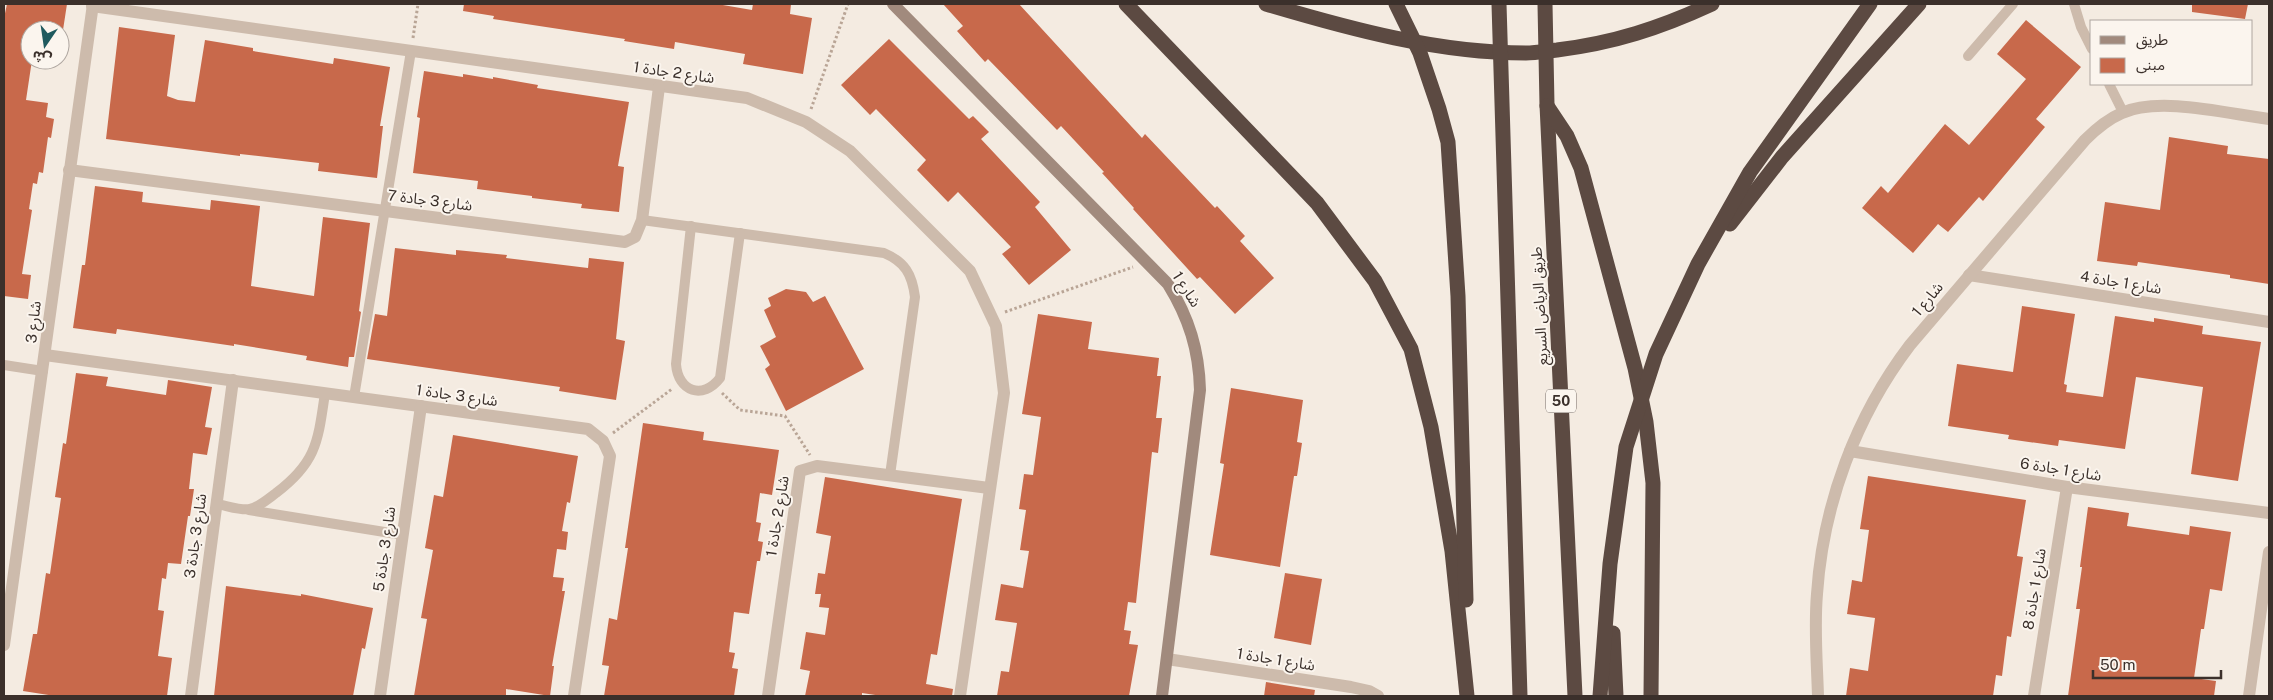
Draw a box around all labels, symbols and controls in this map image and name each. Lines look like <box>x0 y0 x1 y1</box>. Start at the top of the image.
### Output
north arrow <box>20 20 70 70</box>
legend <box>2090 20 2253 85</box>
text: طريق <box>2136 31 2168 50</box>
text: ش <box>31 48 53 68</box>
text: مبنى <box>2136 56 2165 74</box>
street label: شارع 2 جادة 1 <box>632 58 716 90</box>
street label: شارع 3 جادة 7 <box>386 186 473 218</box>
street label: طريق الرياض السريع <box>1527 246 1555 366</box>
street label: شارع 1 جادة 4 <box>2078 267 2163 301</box>
street label: شارع 1 <box>1166 268 1205 312</box>
street label: شارع 1 <box>1908 278 1949 322</box>
street label: شارع 3 <box>22 300 48 345</box>
street label: شارع 3 جادة 1 <box>415 381 499 413</box>
road number: 50 <box>1546 390 1576 412</box>
street label: شارع 1 جادة 6 <box>2019 454 2103 488</box>
street label: شارع 2 جادة 1 <box>762 474 796 558</box>
street label: شارع 3 جادة 3 <box>181 492 213 580</box>
street label: شارع 3 جادة 5 <box>370 505 402 593</box>
street label: شارع 1 جادة 8 <box>2019 547 2053 632</box>
street label: شارع 1 جادة 1 <box>1235 644 1316 678</box>
scale bar <box>2093 648 2220 680</box>
text: 50 m <box>2100 656 2135 673</box>

